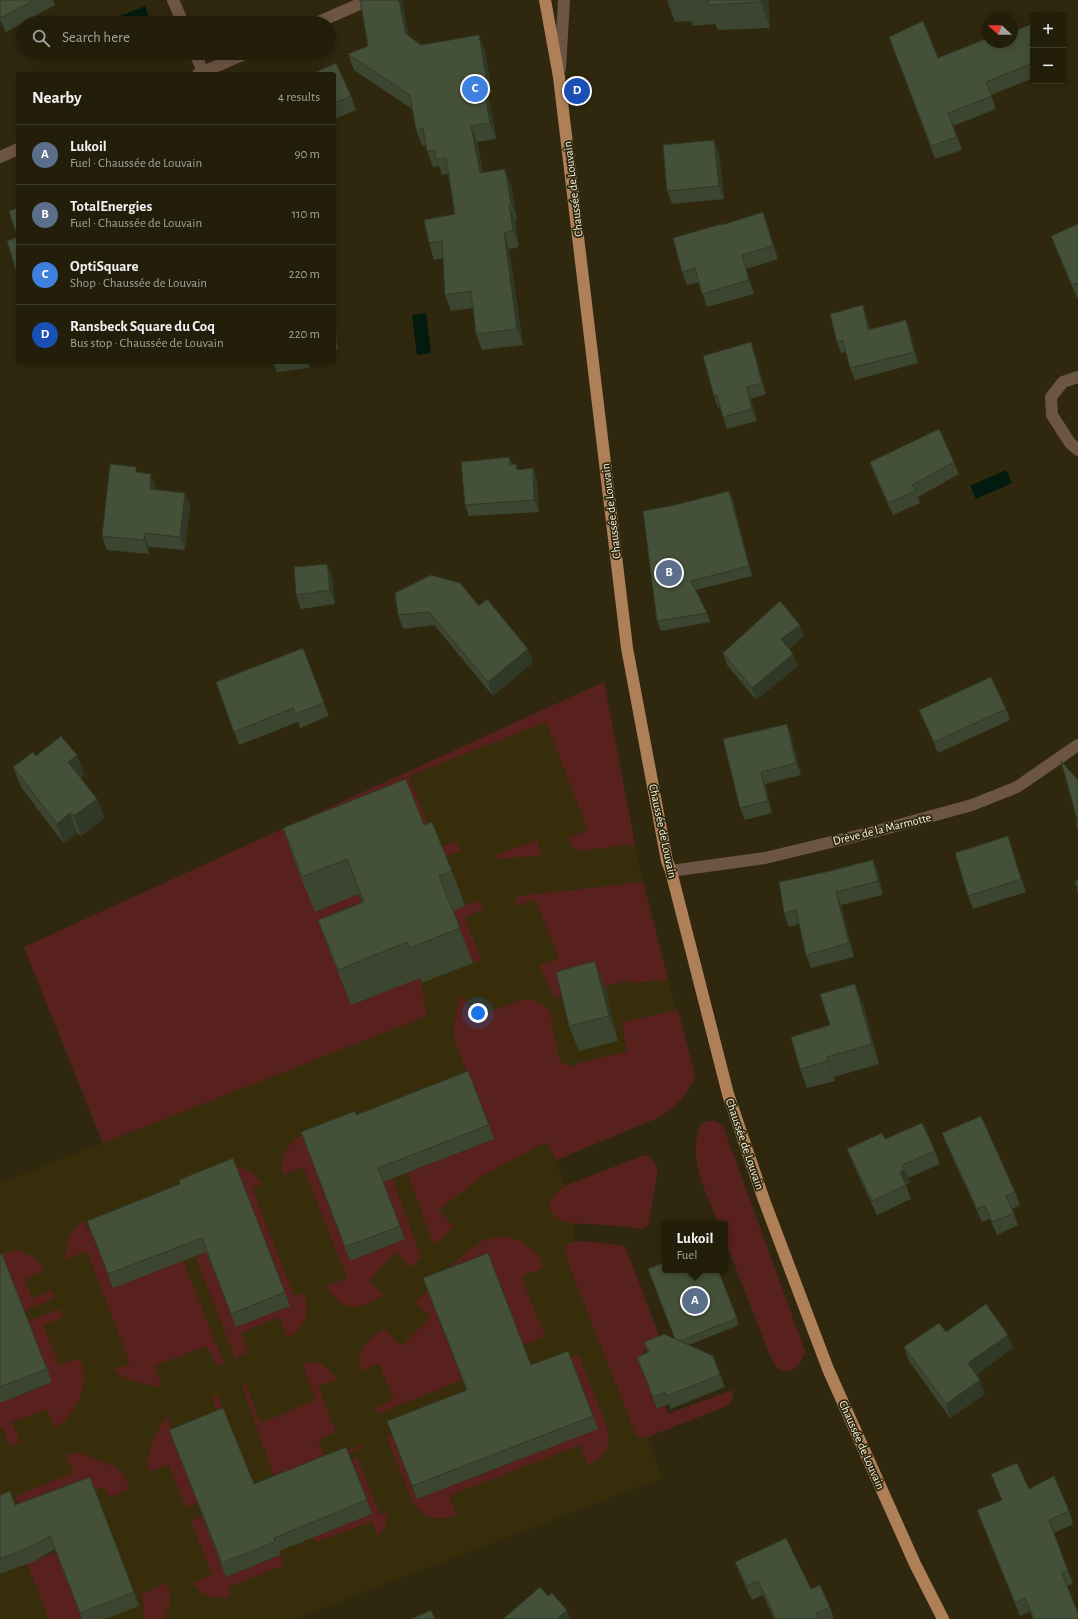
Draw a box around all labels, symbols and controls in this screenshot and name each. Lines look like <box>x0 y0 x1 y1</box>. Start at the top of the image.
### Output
north arrow <box>982 12 1018 48</box>
map controls <box>1030 12 1066 84</box>
button: + <box>1030 12 1066 48</box>
search box <box>16 16 336 60</box>
icon: search <box>30 27 52 49</box>
text: Search here <box>62 30 130 45</box>
button: − <box>1030 48 1066 84</box>
pin: C <box>462 74 488 104</box>
pin: D <box>564 76 590 106</box>
text: Nearby <box>32 89 82 106</box>
text: 4 results <box>278 91 320 104</box>
text: Lukoil <box>70 139 107 154</box>
street label: Chaussée de Louvain <box>561 141 585 237</box>
text: A <box>41 148 49 161</box>
text: 90 m <box>294 148 320 161</box>
text: Fuel · Chaussée de Louvain <box>70 157 202 170</box>
text: TotalEnergies <box>70 199 152 214</box>
text: B <box>41 208 49 221</box>
text: 110 m <box>292 208 320 221</box>
text: Fuel · Chaussée de Louvain <box>70 217 202 230</box>
text: OptiSquare <box>70 259 139 274</box>
text: C <box>42 268 48 281</box>
text: 220 m <box>289 268 320 281</box>
text: Shop · Chaussée de Louvain <box>70 277 207 290</box>
text: Ransbeck Square du Coq <box>70 319 215 334</box>
text: D <box>41 328 49 341</box>
text: 220 m <box>289 328 320 341</box>
text: Bus stop · Chaussée de Louvain <box>70 337 224 350</box>
street label: Chaussée de Louvain <box>599 463 623 559</box>
pin: B <box>656 558 682 588</box>
street label: Chaussée de Louvain <box>647 783 679 879</box>
street label: Drève de la Marmotte <box>832 811 932 847</box>
your location <box>468 1003 488 1023</box>
street label: Chaussée de Louvain <box>724 1097 766 1191</box>
popup <box>662 1221 728 1273</box>
text: Lukoil <box>677 1231 713 1246</box>
text: Fuel <box>677 1249 697 1262</box>
pin: A <box>682 1286 708 1316</box>
street label: Chaussée de Louvain <box>837 1399 887 1491</box>

